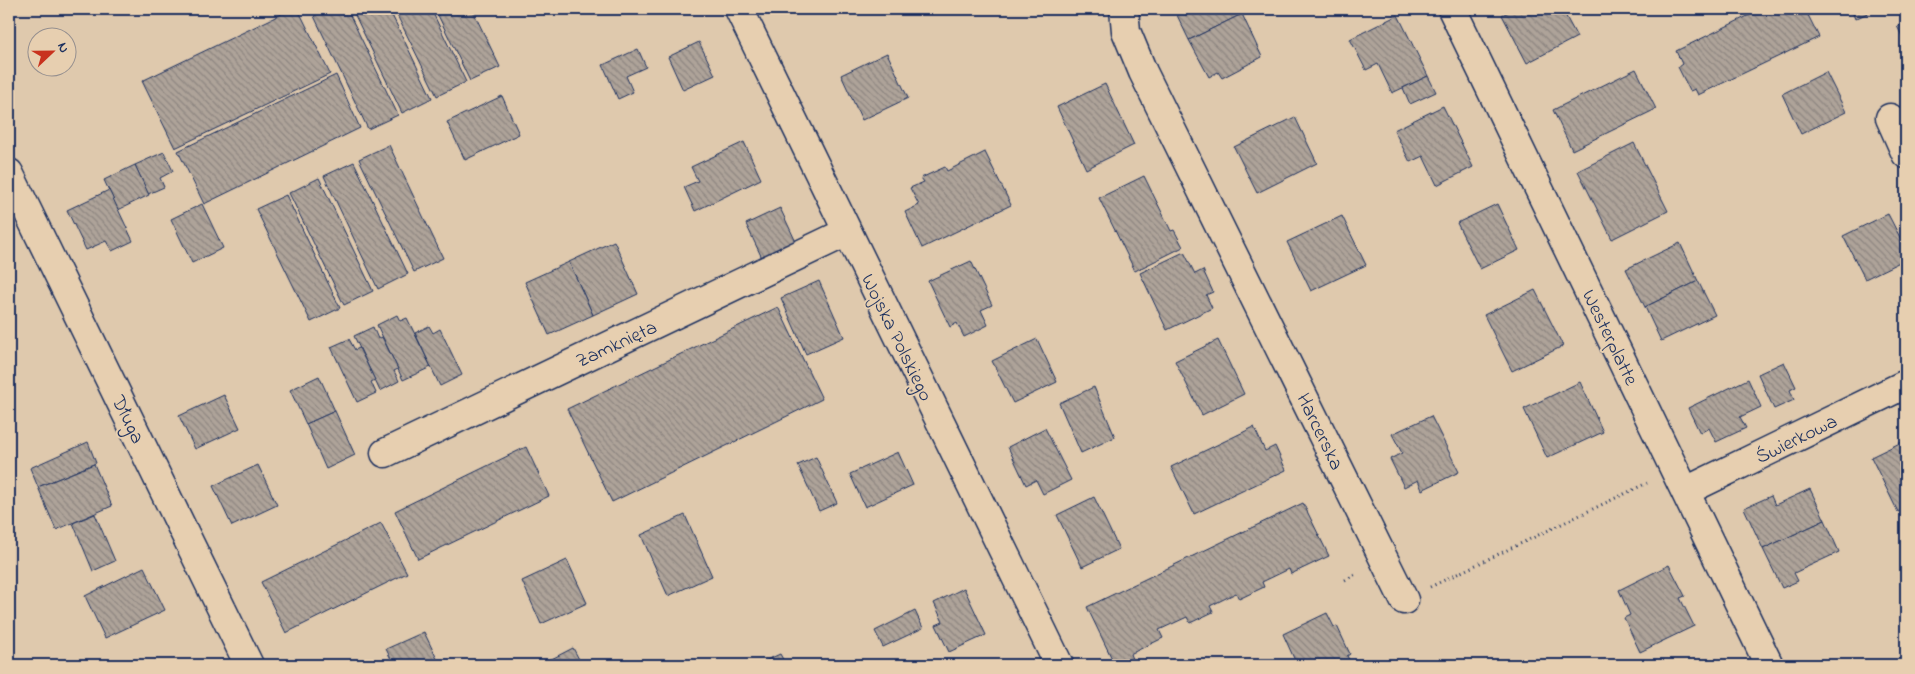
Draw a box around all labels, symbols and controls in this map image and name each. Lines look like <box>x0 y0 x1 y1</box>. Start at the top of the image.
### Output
north arrow <box>28 28 78 78</box>
text: N <box>51 39 74 56</box>
street label: Wojska Polskiego <box>851 269 939 407</box>
street label: Westerplatte <box>1573 285 1644 391</box>
street label: Zamknięta <box>572 314 662 377</box>
street label: Harcerska <box>1288 389 1350 475</box>
street label: Długa <box>101 390 151 450</box>
street label: Świerkowa <box>1751 408 1843 473</box>

